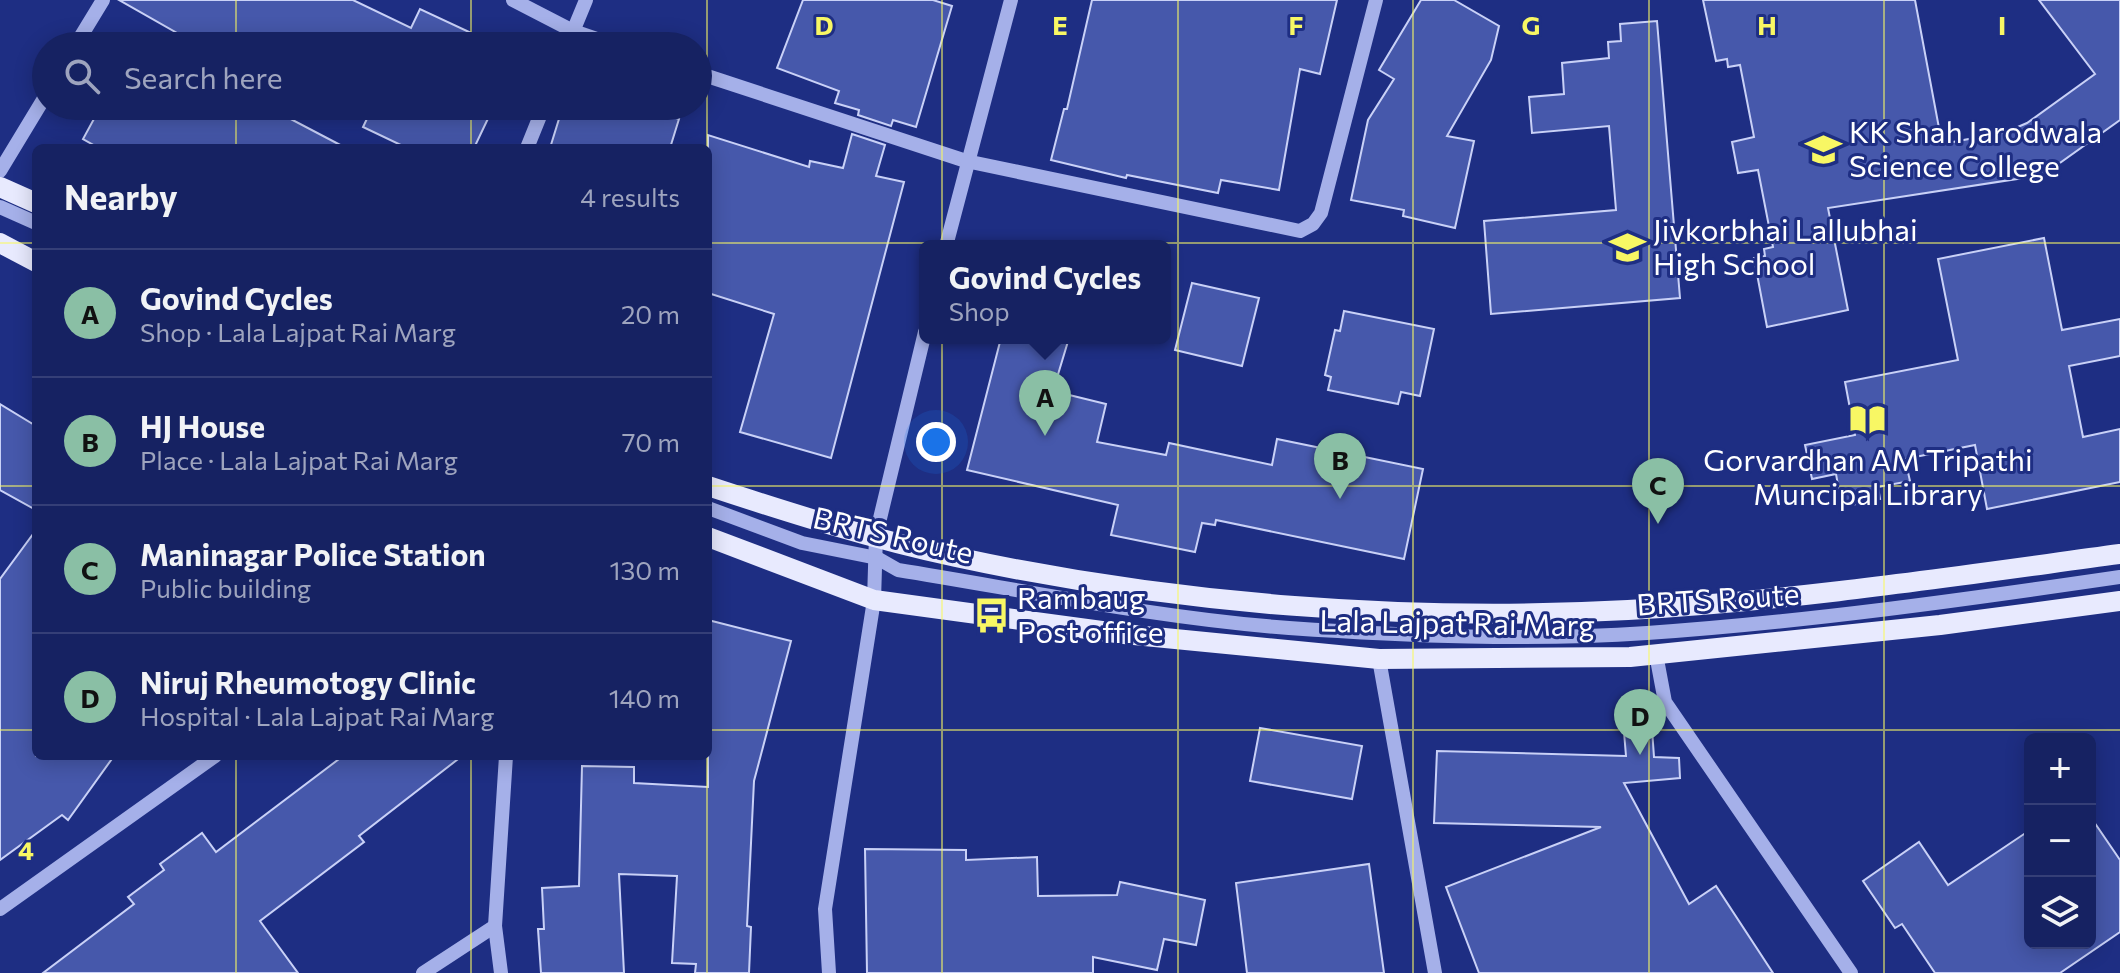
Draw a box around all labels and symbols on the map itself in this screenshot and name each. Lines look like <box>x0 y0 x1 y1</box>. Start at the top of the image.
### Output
text: D <box>814 9 834 40</box>
text: E <box>1052 9 1068 40</box>
text: F <box>1288 9 1304 40</box>
text: G <box>1522 9 1540 40</box>
text: H <box>1757 9 1777 40</box>
text: I <box>1998 9 2006 40</box>
place label: KK Shah Jarodwala Science College <box>1849 112 2102 183</box>
school or university icon: KK Shah Jarodwala Science College <box>1804 131 1842 169</box>
place label: Jivkorbhai Lallubhai High School <box>1653 210 1918 281</box>
school or university icon: Jivkorbhai Lallubhai High School <box>1608 229 1646 267</box>
pin: A <box>1019 370 1071 436</box>
library icon: Gorvardhan AM Tripathi Muncipal Library <box>1849 401 1887 439</box>
your location <box>916 422 956 462</box>
pin: B <box>1314 433 1366 499</box>
place label: Gorvardhan AM Tripathi Muncipal Library <box>1703 440 2033 511</box>
pin: C <box>1632 458 1684 524</box>
street label: BRTS Route <box>810 497 977 570</box>
street label: BRTS Route <box>1635 573 1800 622</box>
place label: Rambaug Post office <box>1017 578 1164 649</box>
bus stop icon: Rambaug Post office <box>972 597 1010 635</box>
street label: Lala Lajpat Rai Marg <box>1319 601 1595 642</box>
pin: D <box>1614 689 1666 755</box>
text: 4 <box>18 834 34 865</box>

